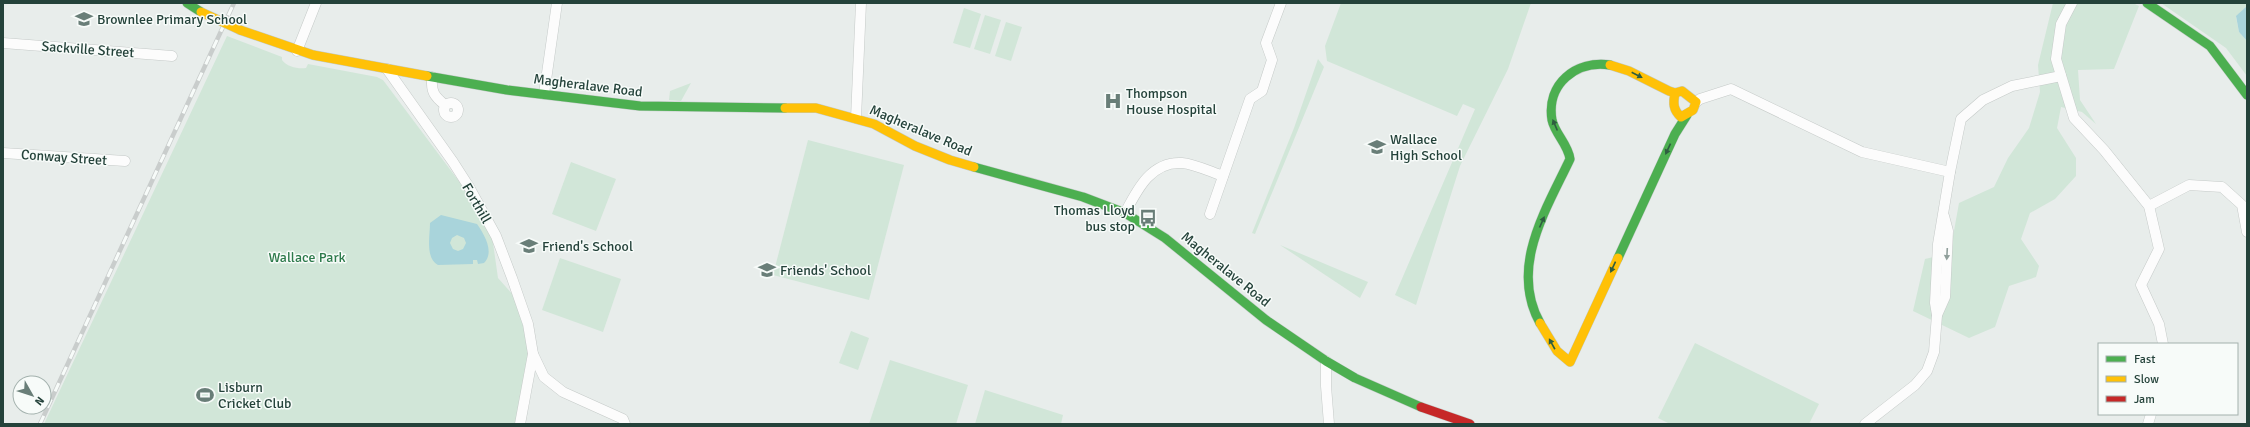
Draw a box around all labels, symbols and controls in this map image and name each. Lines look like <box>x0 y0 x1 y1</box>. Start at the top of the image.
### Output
school or university icon: Brownlee Primary School <box>74 9 94 29</box>
place label: Brownlee Primary School <box>97 11 247 28</box>
street label: Sackville Street <box>41 38 135 61</box>
street label: Magheralave Road <box>532 70 643 101</box>
one-way arrow <box>1632 72 1643 78</box>
place label: Thompson House Hospital <box>1126 85 1217 118</box>
hospital icon: Thompson House Hospital <box>1103 91 1123 111</box>
street label: Magheralave Road <box>867 101 975 160</box>
one-way arrow <box>1552 119 1558 130</box>
place label: Wallace High School <box>1390 131 1462 164</box>
school or university icon: Wallace High School <box>1367 137 1387 157</box>
one-way arrow <box>1665 143 1671 155</box>
street label: Conway Street <box>20 146 108 169</box>
street label: Forthill <box>458 180 495 227</box>
place label: Thomas Lloyd bus stop <box>1054 202 1135 235</box>
bus stop icon: Thomas Lloyd bus stop <box>1138 208 1158 228</box>
one-way arrow <box>1539 217 1545 228</box>
street label: Magheralave Road <box>1178 228 1274 311</box>
school or university icon: Friend's School <box>519 236 539 256</box>
place label: Friend's School <box>542 238 633 255</box>
one-way arrow <box>1944 248 1951 260</box>
park label: Wallace Park <box>268 249 346 266</box>
school or university icon: Friends' School <box>757 260 777 280</box>
one-way arrow <box>1610 261 1616 273</box>
place label: Friends' School <box>780 262 871 279</box>
one-way arrow <box>1548 338 1555 350</box>
legend <box>2098 343 2238 415</box>
text: Fast <box>2134 352 2155 367</box>
text: Slow <box>2134 372 2159 387</box>
north arrow <box>12 375 52 415</box>
place label: Lisburn Cricket Club <box>218 379 291 412</box>
sports icon: Lisburn Cricket Club <box>195 385 215 405</box>
text: Jam <box>2134 392 2155 407</box>
text: N <box>32 394 47 408</box>

